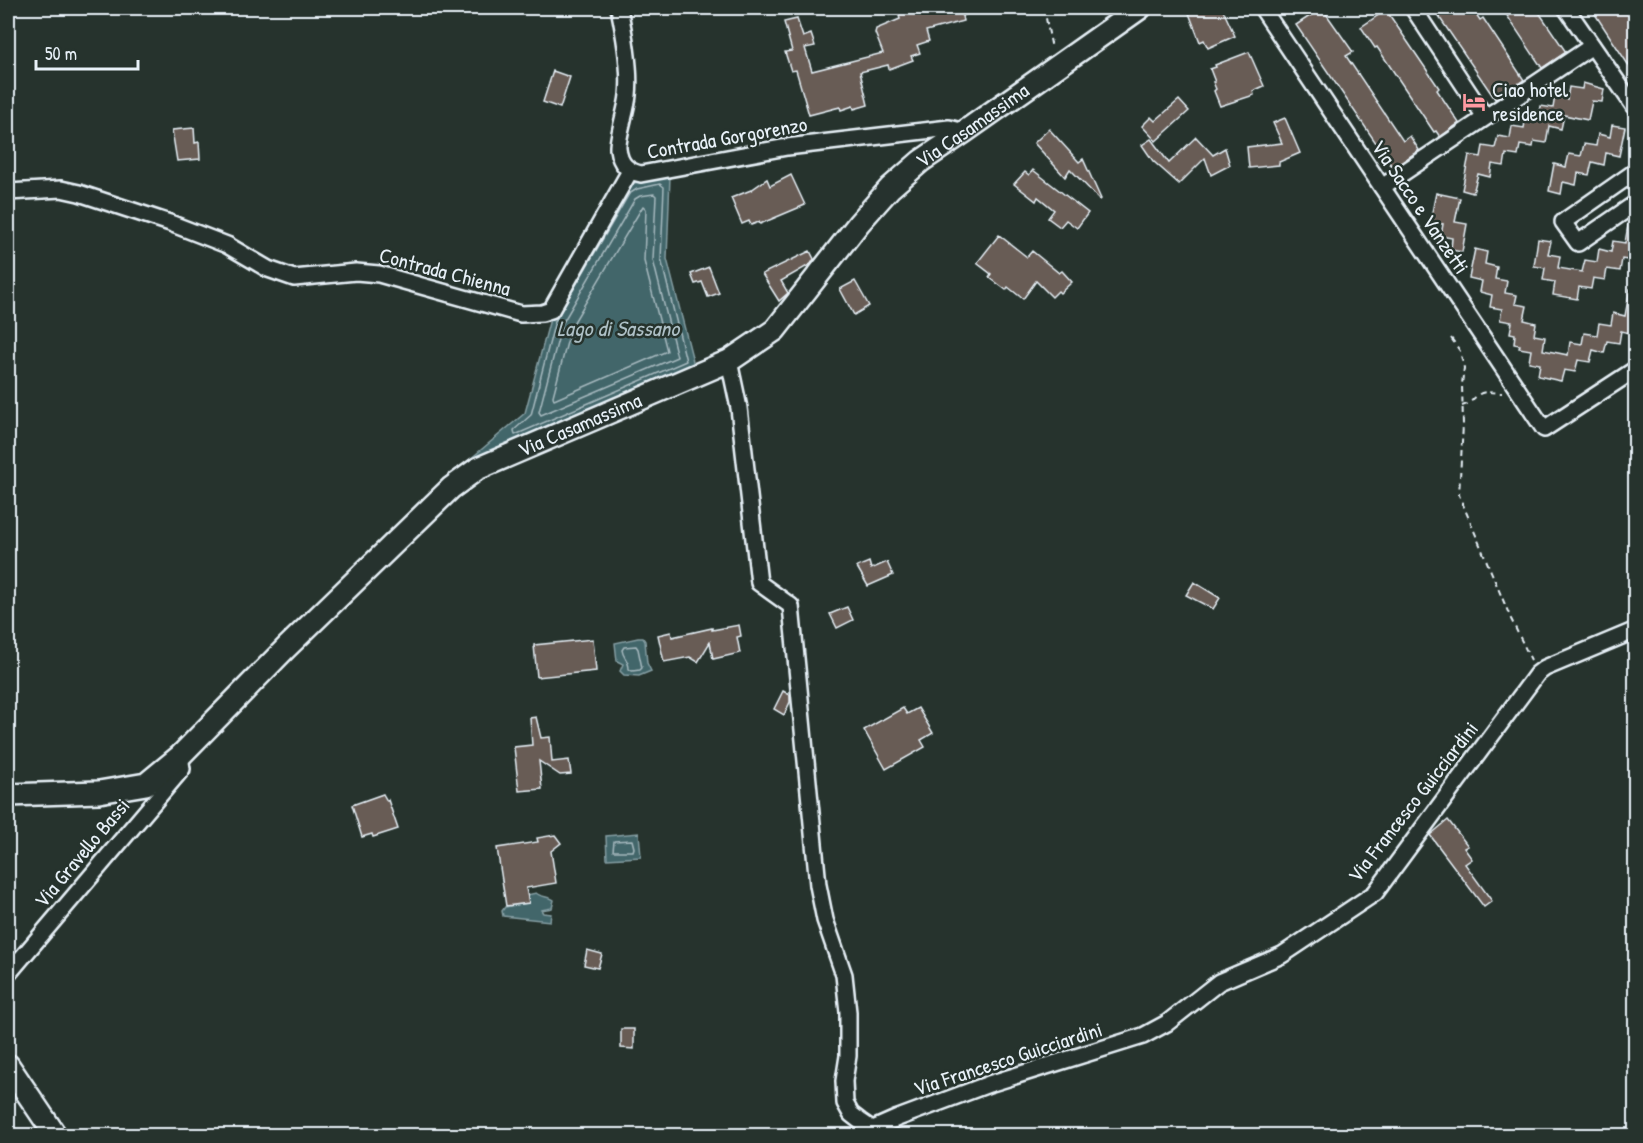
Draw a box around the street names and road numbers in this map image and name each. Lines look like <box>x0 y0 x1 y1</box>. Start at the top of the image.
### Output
street label: Via Casamassima <box>910 76 1034 175</box>
street label: Contrada Gorgorenzo <box>645 109 809 166</box>
street label: Via Sacco e Vanzetti <box>1365 134 1476 280</box>
street label: Contrada Chienna <box>376 240 514 303</box>
street label: Via Casamassima <box>513 385 646 464</box>
street label: Via Francesco Guicciardini <box>1341 715 1485 888</box>
street label: Via Gravello Bassi <box>27 792 136 914</box>
street label: Via Francesco Guicciardini <box>910 1014 1106 1103</box>

